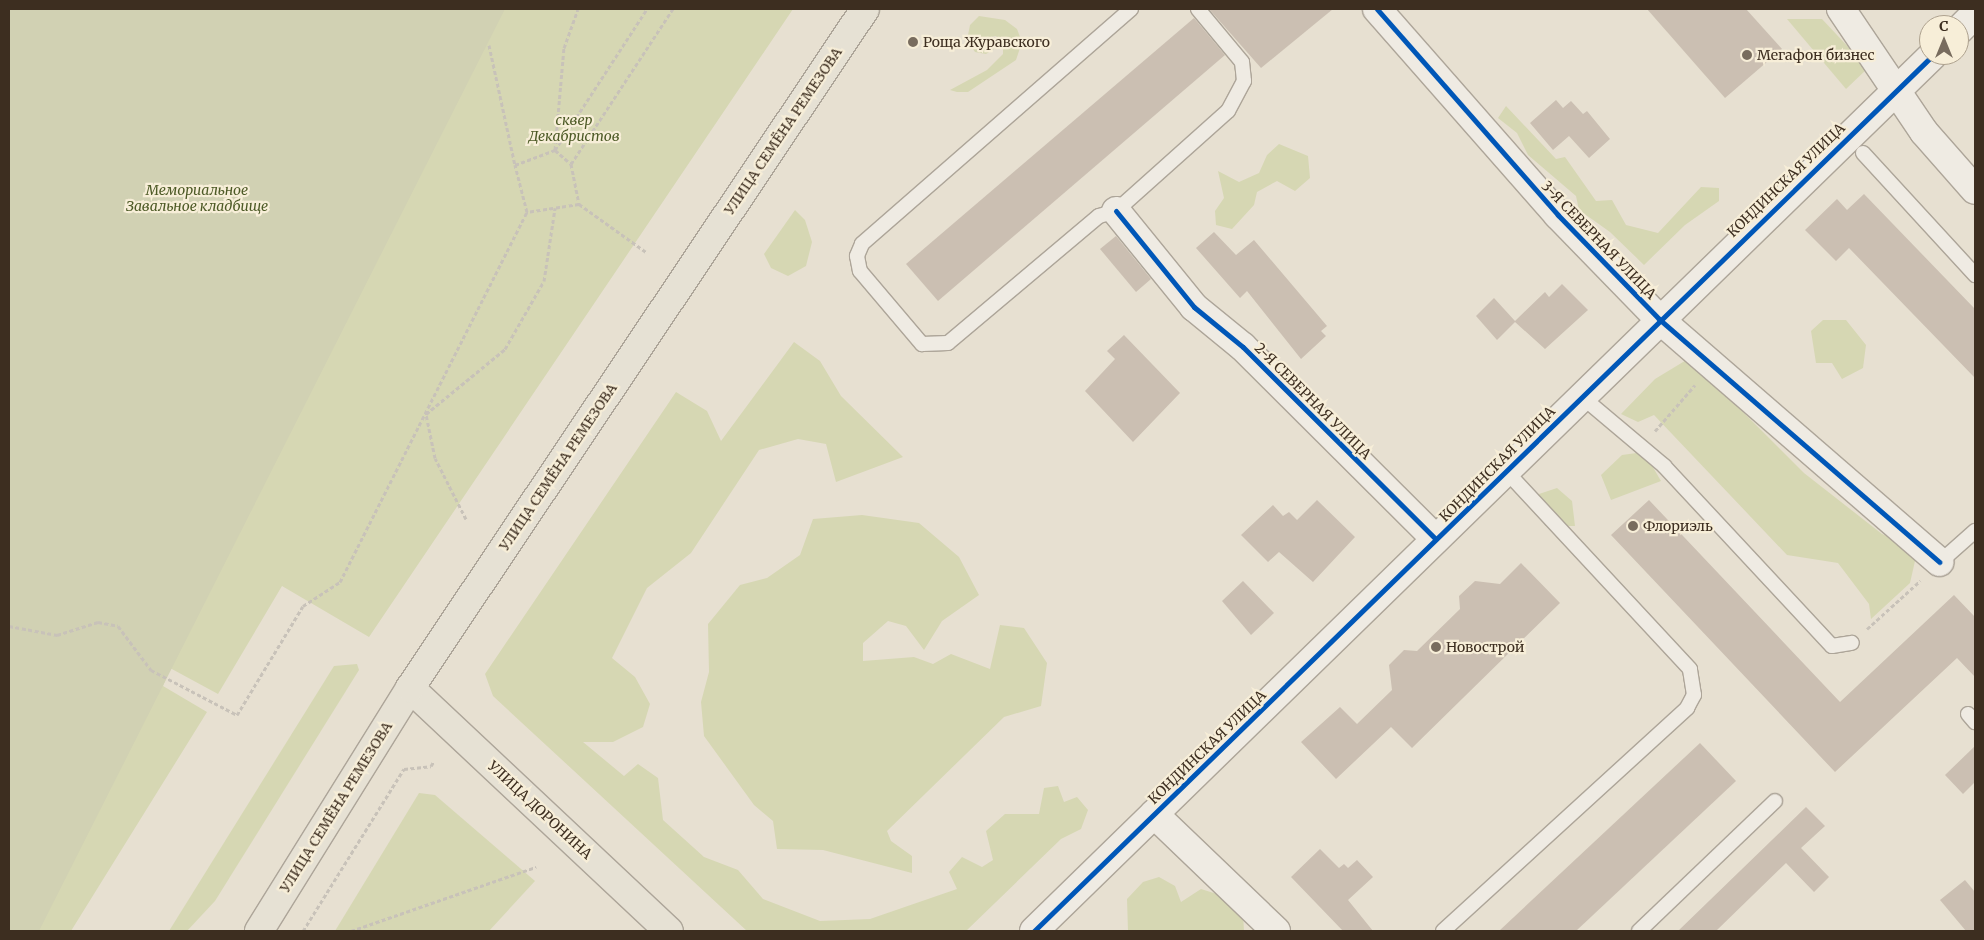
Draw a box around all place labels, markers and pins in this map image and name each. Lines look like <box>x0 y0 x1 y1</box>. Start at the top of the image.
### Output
place label: Роща Журавского <box>923 34 1050 50</box>
marker: Роща Журавского <box>907 36 919 48</box>
place label: Мегафон бизнес <box>1757 47 1875 63</box>
marker: Мегафон бизнес <box>1741 49 1753 61</box>
place label: Флориэль <box>1643 518 1713 534</box>
marker: Флориэль <box>1627 520 1639 532</box>
place label: Новострой <box>1446 639 1524 655</box>
marker: Новострой <box>1430 641 1442 653</box>

